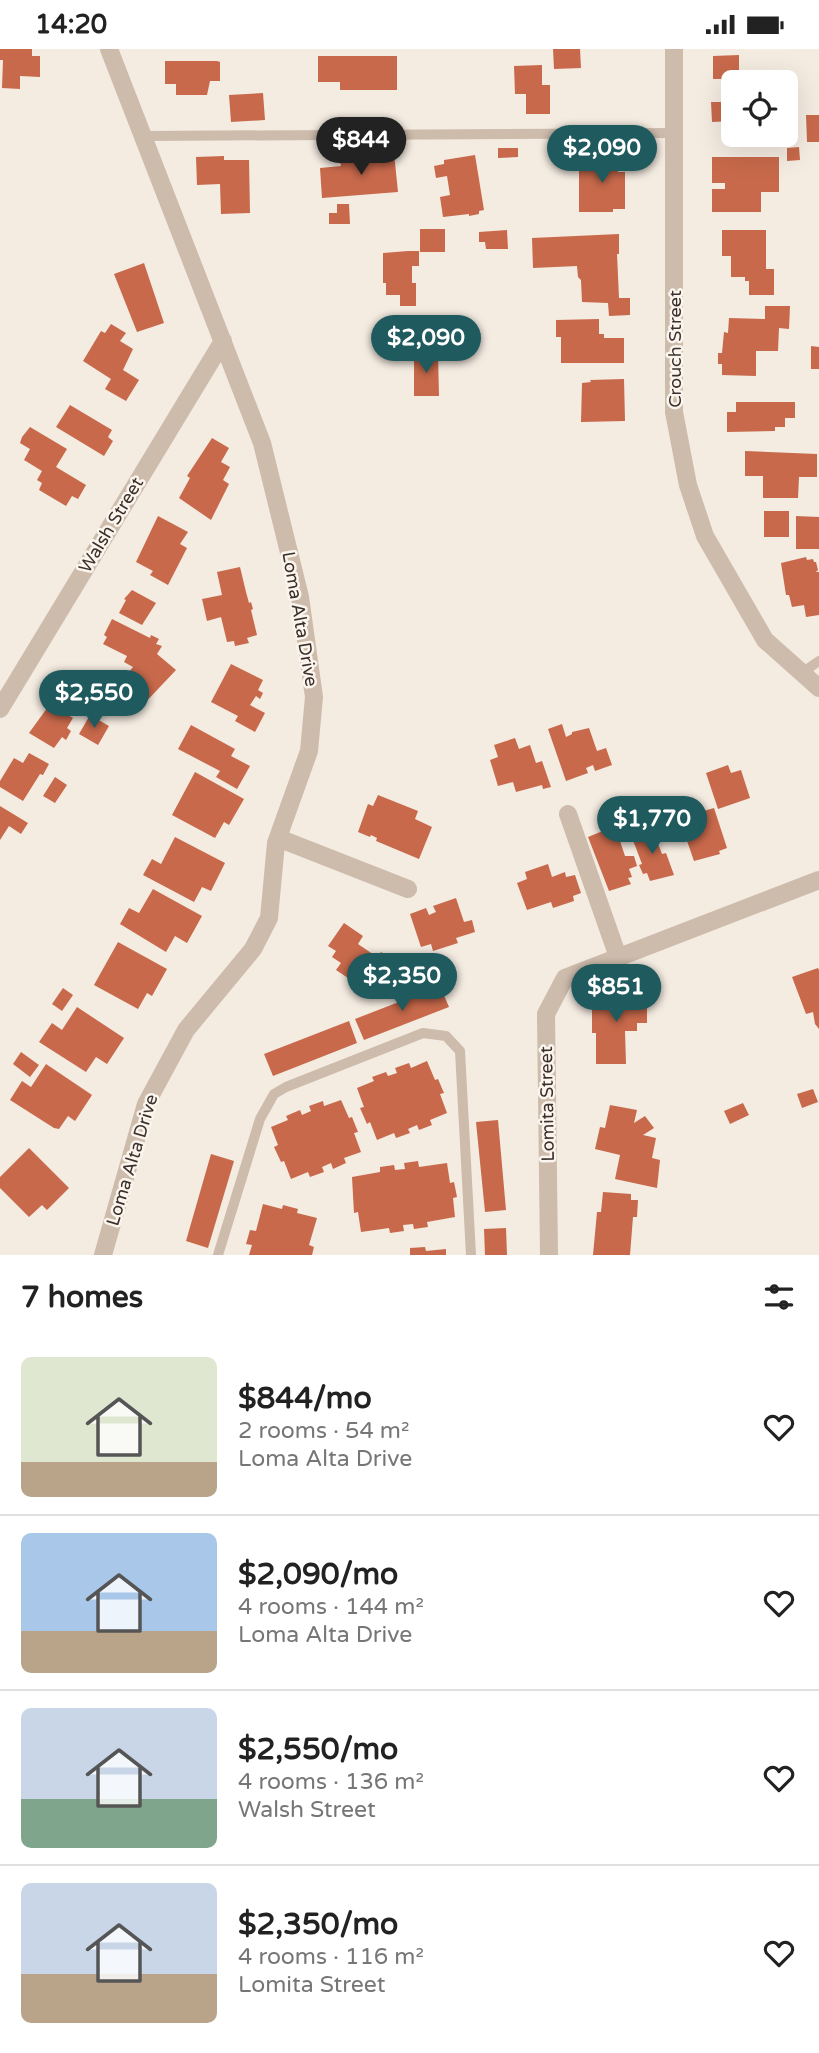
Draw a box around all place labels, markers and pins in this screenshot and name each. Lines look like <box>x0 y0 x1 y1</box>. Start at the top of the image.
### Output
pin: $844 <box>320 117 402 177</box>
pin: $2,090 <box>545 125 659 185</box>
pin: $2,090 <box>369 315 483 375</box>
pin: $2,550 <box>37 671 151 730</box>
pin: $1,770 <box>595 797 709 856</box>
pin: $2,350 <box>345 953 459 1013</box>
pin: $851 <box>575 965 657 1024</box>

